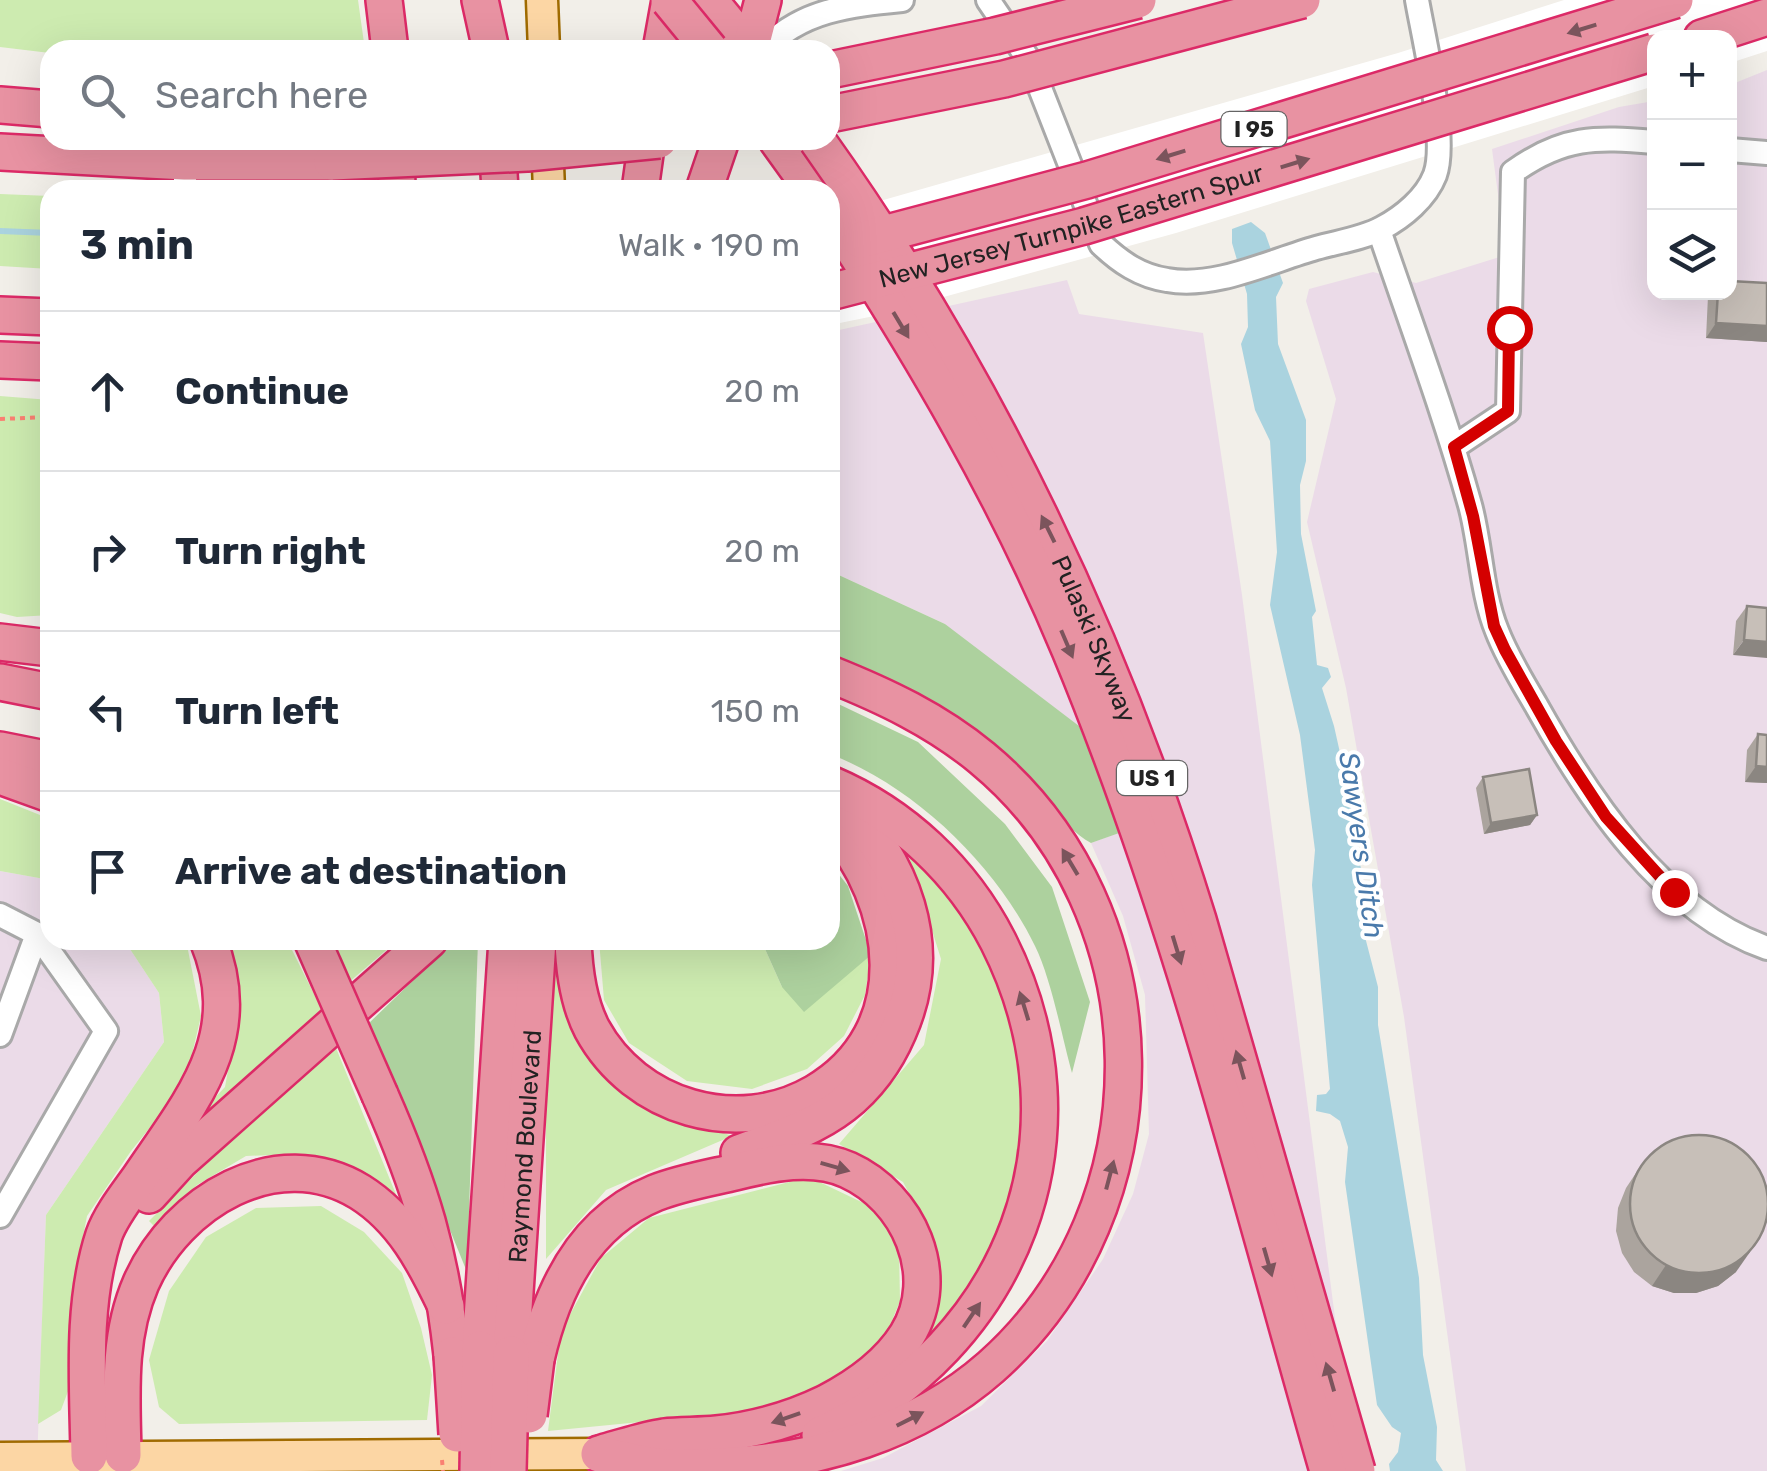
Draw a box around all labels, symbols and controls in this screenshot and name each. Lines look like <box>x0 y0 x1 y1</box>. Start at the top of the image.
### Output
one-way arrow <box>1567 22 1597 37</box>
map controls <box>1647 30 1737 300</box>
button: + <box>1647 30 1737 120</box>
search box <box>40 40 840 150</box>
icon: search <box>75 68 130 123</box>
text: Search here <box>155 72 368 118</box>
road number: I 95 <box>1222 112 1286 146</box>
button: − <box>1647 120 1737 210</box>
one-way arrow <box>1156 148 1186 163</box>
one-way arrow <box>1280 154 1310 169</box>
street label: New Jersey Turnpike Eastern Spur <box>876 158 1267 294</box>
button: layers <box>1647 210 1737 300</box>
text: 3 min <box>80 220 194 270</box>
text: Walk · 190 m <box>618 226 800 264</box>
route start <box>1487 306 1533 352</box>
one-way arrow <box>892 311 909 339</box>
icon: ahead <box>80 364 135 419</box>
text: Continue <box>175 368 349 414</box>
text: 20 m <box>725 372 800 410</box>
one-way arrow <box>1039 514 1056 543</box>
icon: right <box>80 524 135 579</box>
text: Turn right <box>175 528 366 574</box>
text: 20 m <box>725 532 800 570</box>
street label: Pulaski Skyway <box>1046 551 1142 727</box>
one-way arrow <box>1059 629 1075 659</box>
icon: left <box>80 684 135 739</box>
text: Turn left <box>175 688 339 734</box>
text: 150 m <box>711 692 800 730</box>
water label: Sawyers Ditch <box>1332 750 1391 941</box>
road number: US 1 <box>1117 761 1187 795</box>
icon: arrive <box>80 844 135 899</box>
text: Arrive at destination <box>175 848 567 894</box>
one-way arrow <box>1062 848 1079 876</box>
route end <box>1652 870 1698 916</box>
one-way arrow <box>1170 935 1185 965</box>
one-way arrow <box>1016 990 1031 1021</box>
street label: Raymond Boulevard <box>503 1029 547 1264</box>
one-way arrow <box>1232 1049 1247 1080</box>
one-way arrow <box>820 1160 851 1175</box>
one-way arrow <box>1102 1160 1118 1191</box>
one-way arrow <box>1261 1247 1276 1277</box>
one-way arrow <box>963 1301 981 1328</box>
one-way arrow <box>1321 1361 1337 1392</box>
one-way arrow <box>895 1411 924 1428</box>
one-way arrow <box>771 1412 801 1427</box>

